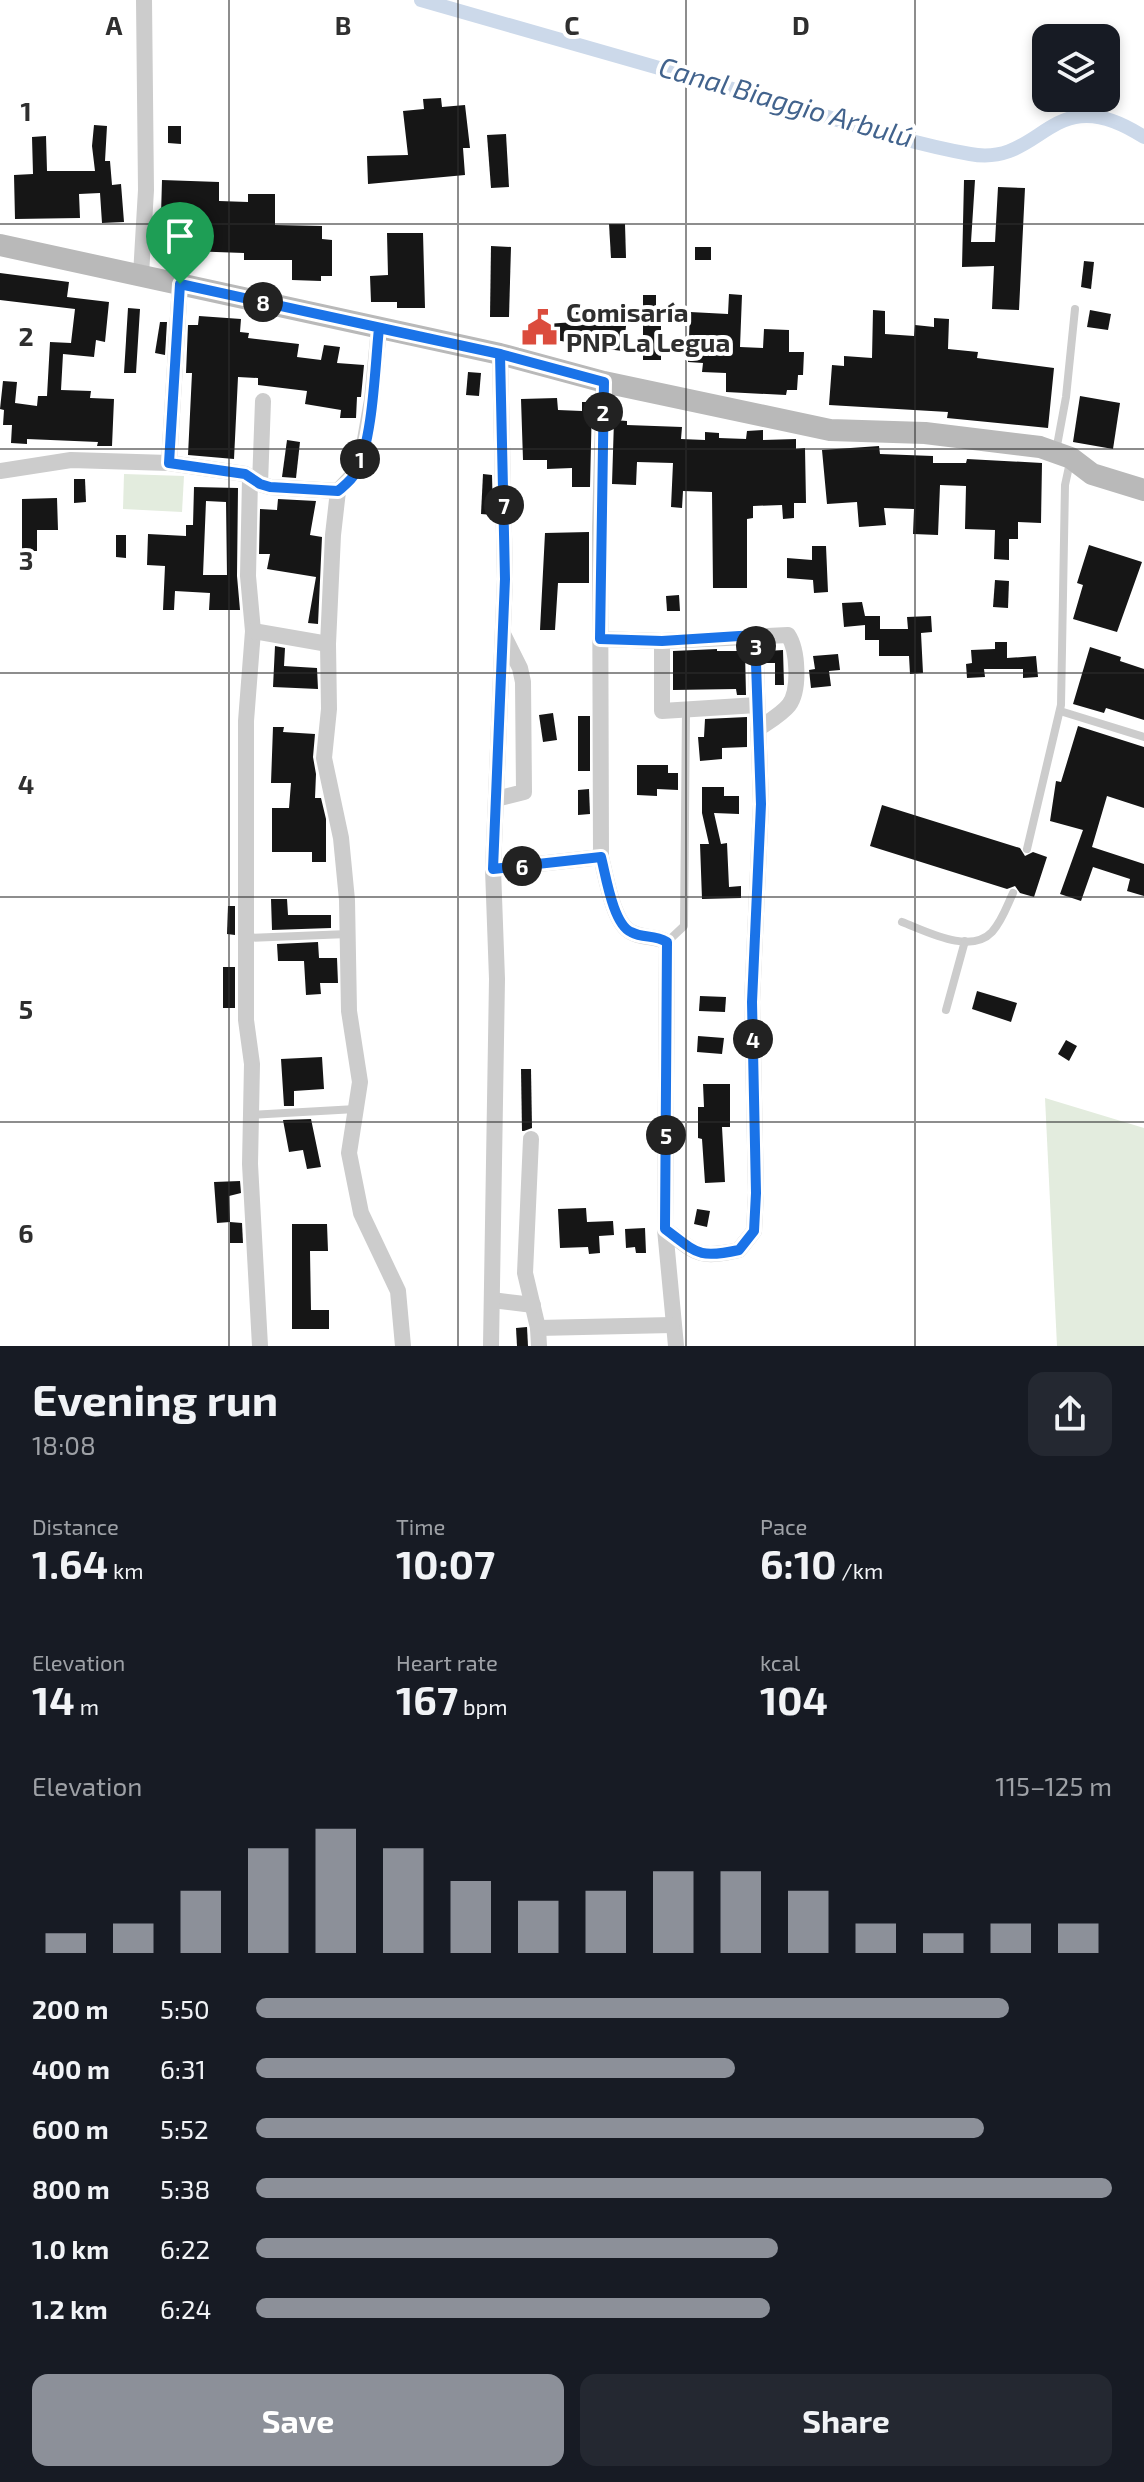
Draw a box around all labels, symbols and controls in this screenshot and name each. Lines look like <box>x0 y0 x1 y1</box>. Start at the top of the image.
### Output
text: A <box>106 9 123 40</box>
text: B <box>335 9 351 40</box>
text: C <box>564 9 580 40</box>
text: D <box>792 9 810 40</box>
map controls <box>1032 24 1120 112</box>
button: layers <box>1032 24 1120 112</box>
water label: Canal Biaggio Arbulú <box>655 48 917 154</box>
text: 1 <box>20 95 32 126</box>
pin <box>146 202 214 284</box>
icon: arrive <box>158 214 202 258</box>
pin: 8 <box>243 282 283 322</box>
text: 8 <box>256 289 270 315</box>
place label: Comisaría PNP La Legua <box>566 296 730 357</box>
public building icon: Comisaría PNP La Legua <box>521 309 559 347</box>
text: 2 <box>18 320 34 351</box>
pin: 2 <box>583 392 623 432</box>
text: 2 <box>597 399 609 425</box>
pin: 1 <box>340 439 380 479</box>
text: 1 <box>355 446 365 472</box>
pin: 7 <box>484 485 524 525</box>
text: 7 <box>498 492 510 518</box>
text: 3 <box>19 544 33 575</box>
pin: 3 <box>736 626 776 666</box>
text: 3 <box>750 633 762 659</box>
text: 4 <box>18 768 34 799</box>
pin: 6 <box>502 846 542 886</box>
text: 6 <box>516 853 528 879</box>
text: 5 <box>19 993 33 1024</box>
pin: 4 <box>733 1019 773 1059</box>
text: 4 <box>746 1026 760 1052</box>
pin: 5 <box>646 1115 686 1155</box>
text: 5 <box>660 1122 672 1148</box>
text: 6 <box>18 1217 34 1248</box>
text: Evening run <box>32 1372 278 1425</box>
button: share <box>1028 1372 1112 1456</box>
text: 18:08 <box>32 1429 96 1460</box>
text: Distance <box>32 1513 119 1539</box>
text: Time <box>396 1513 445 1539</box>
text: Pace <box>760 1513 807 1539</box>
text: 1.64 <box>32 1539 108 1587</box>
text: 10:07 <box>396 1539 495 1587</box>
text: 6:10 <box>760 1539 836 1587</box>
text: km <box>108 1557 144 1583</box>
text: /km <box>836 1557 883 1583</box>
text: Elevation <box>32 1649 125 1675</box>
text: Heart rate <box>396 1649 498 1675</box>
text: kcal <box>760 1649 800 1675</box>
text: 14 <box>32 1675 75 1723</box>
text: 167 <box>396 1675 458 1723</box>
text: 104 <box>760 1675 828 1723</box>
text: m <box>75 1693 99 1719</box>
text: bpm <box>458 1693 507 1719</box>
text: Elevation <box>32 1770 142 1801</box>
text: 115–125 m <box>995 1770 1112 1801</box>
text: 200 m <box>32 1993 108 2024</box>
text: 5:50 <box>160 1993 210 2024</box>
text: 400 m <box>32 2053 110 2084</box>
text: 6:31 <box>160 2053 206 2084</box>
text: 600 m <box>32 2113 109 2144</box>
text: 5:52 <box>160 2113 209 2144</box>
text: 800 m <box>32 2173 110 2204</box>
text: 5:38 <box>160 2173 210 2204</box>
text: 1.0 km <box>32 2233 109 2264</box>
text: 6:22 <box>160 2233 210 2264</box>
text: 1.2 km <box>32 2293 108 2324</box>
text: 6:24 <box>160 2293 212 2324</box>
button: Save <box>32 2374 564 2466</box>
button: Share <box>580 2374 1112 2466</box>

